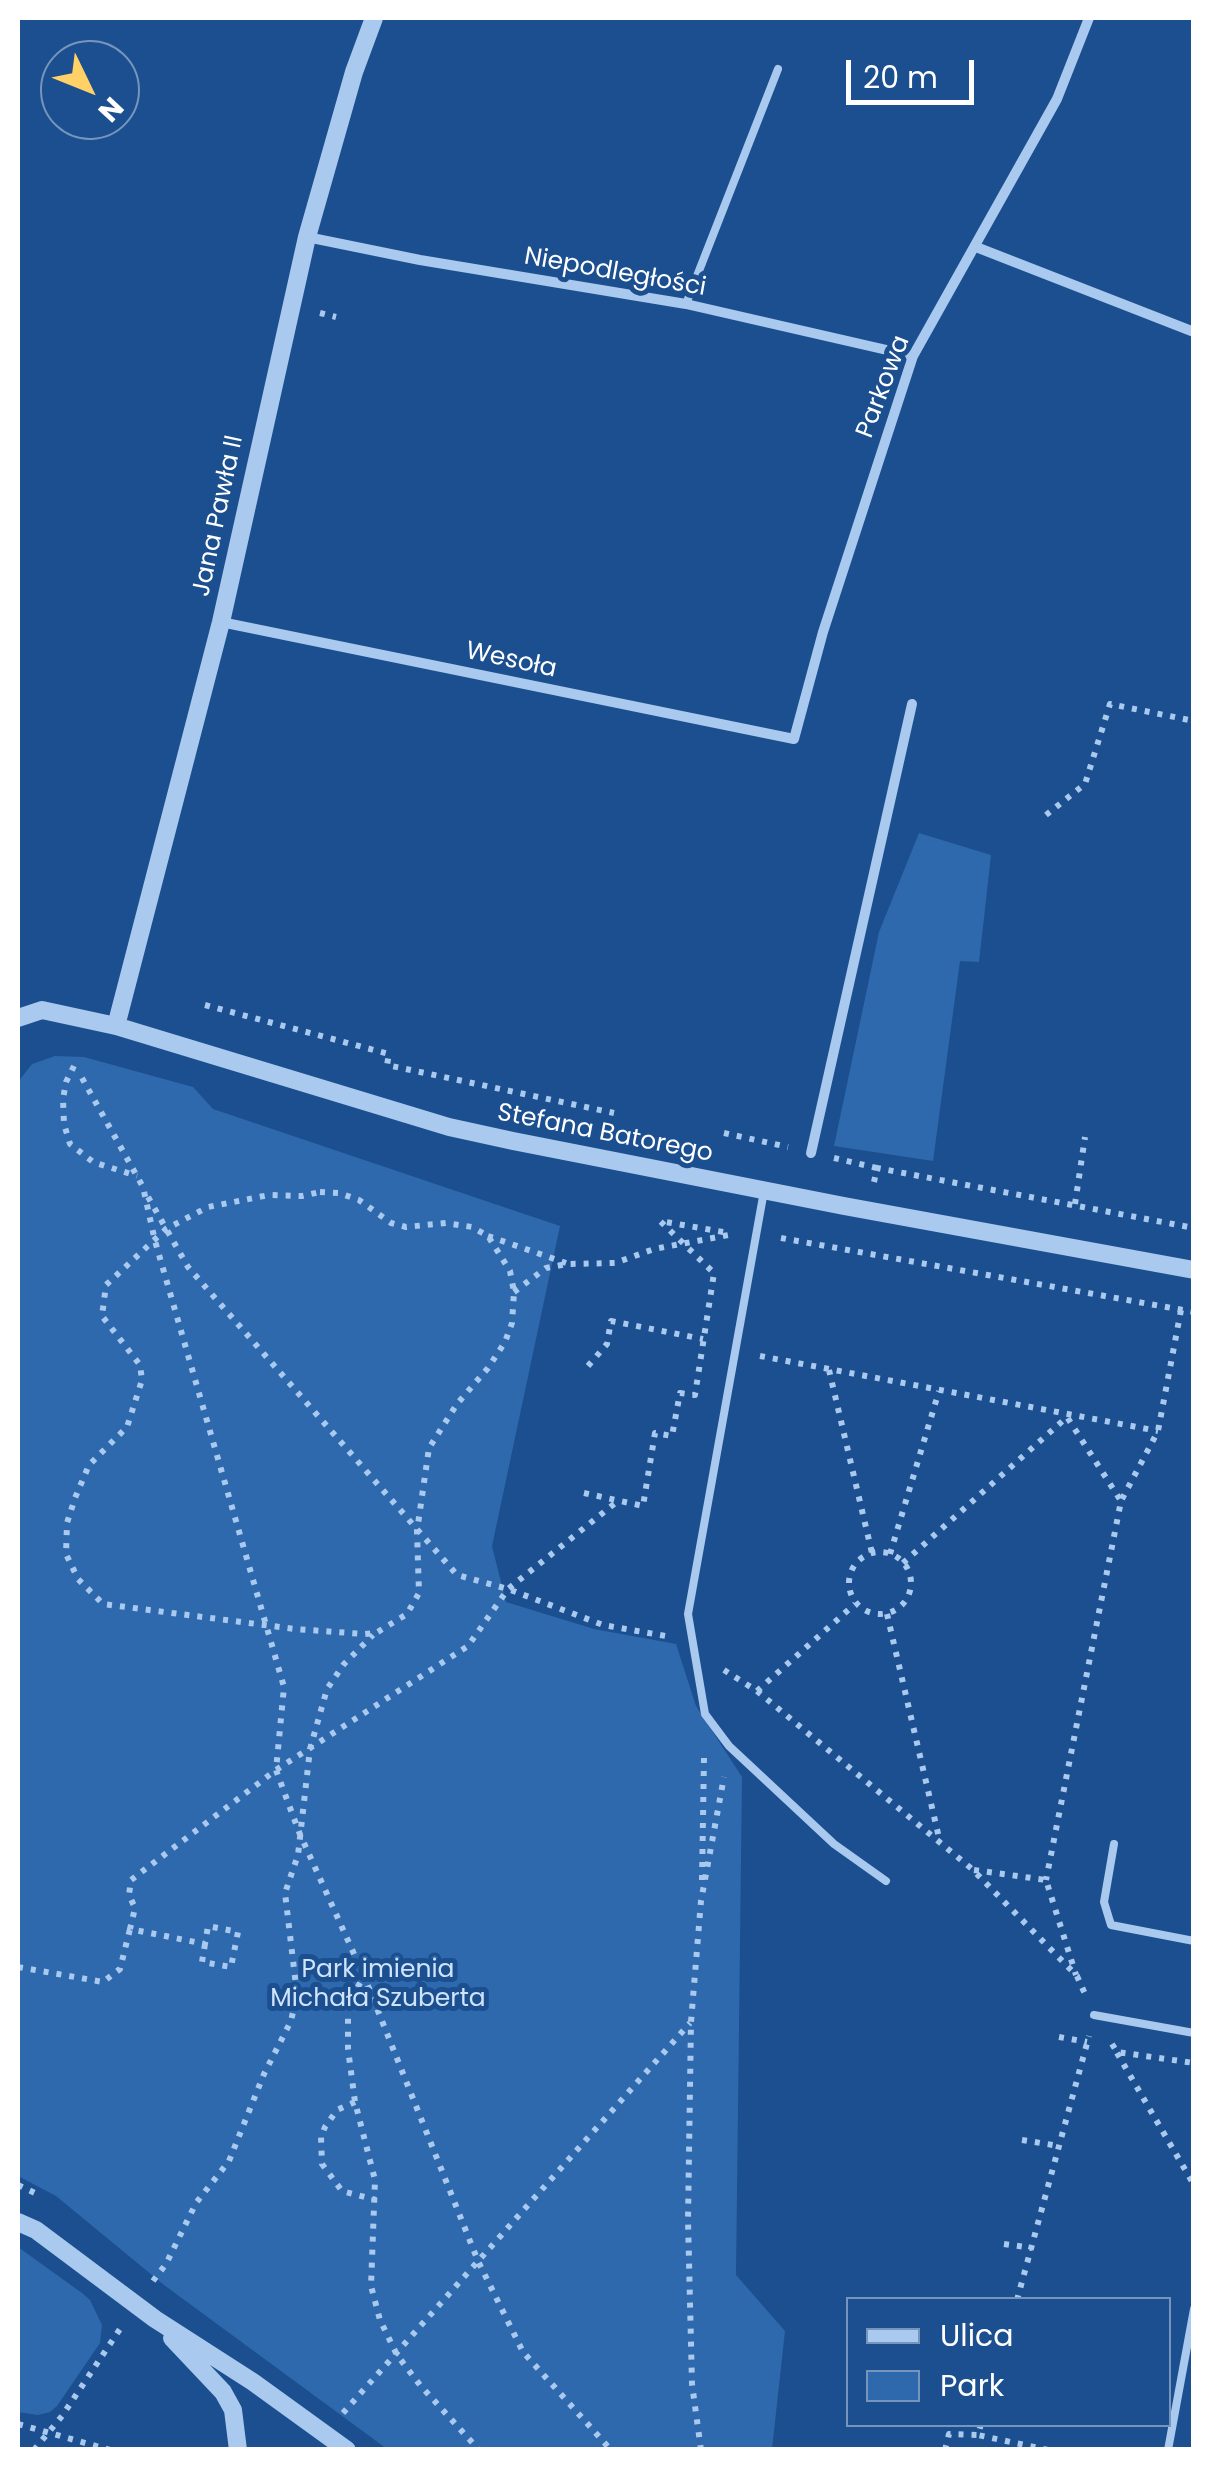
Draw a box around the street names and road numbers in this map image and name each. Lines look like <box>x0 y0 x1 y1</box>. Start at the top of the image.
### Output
street label: Niepodległości <box>522 242 708 304</box>
street label: Parkowa <box>851 332 917 442</box>
street label: Jana Pawła II <box>187 433 251 599</box>
street label: Wesoła <box>463 637 559 685</box>
street label: Stefana Batorego <box>495 1098 715 1170</box>

